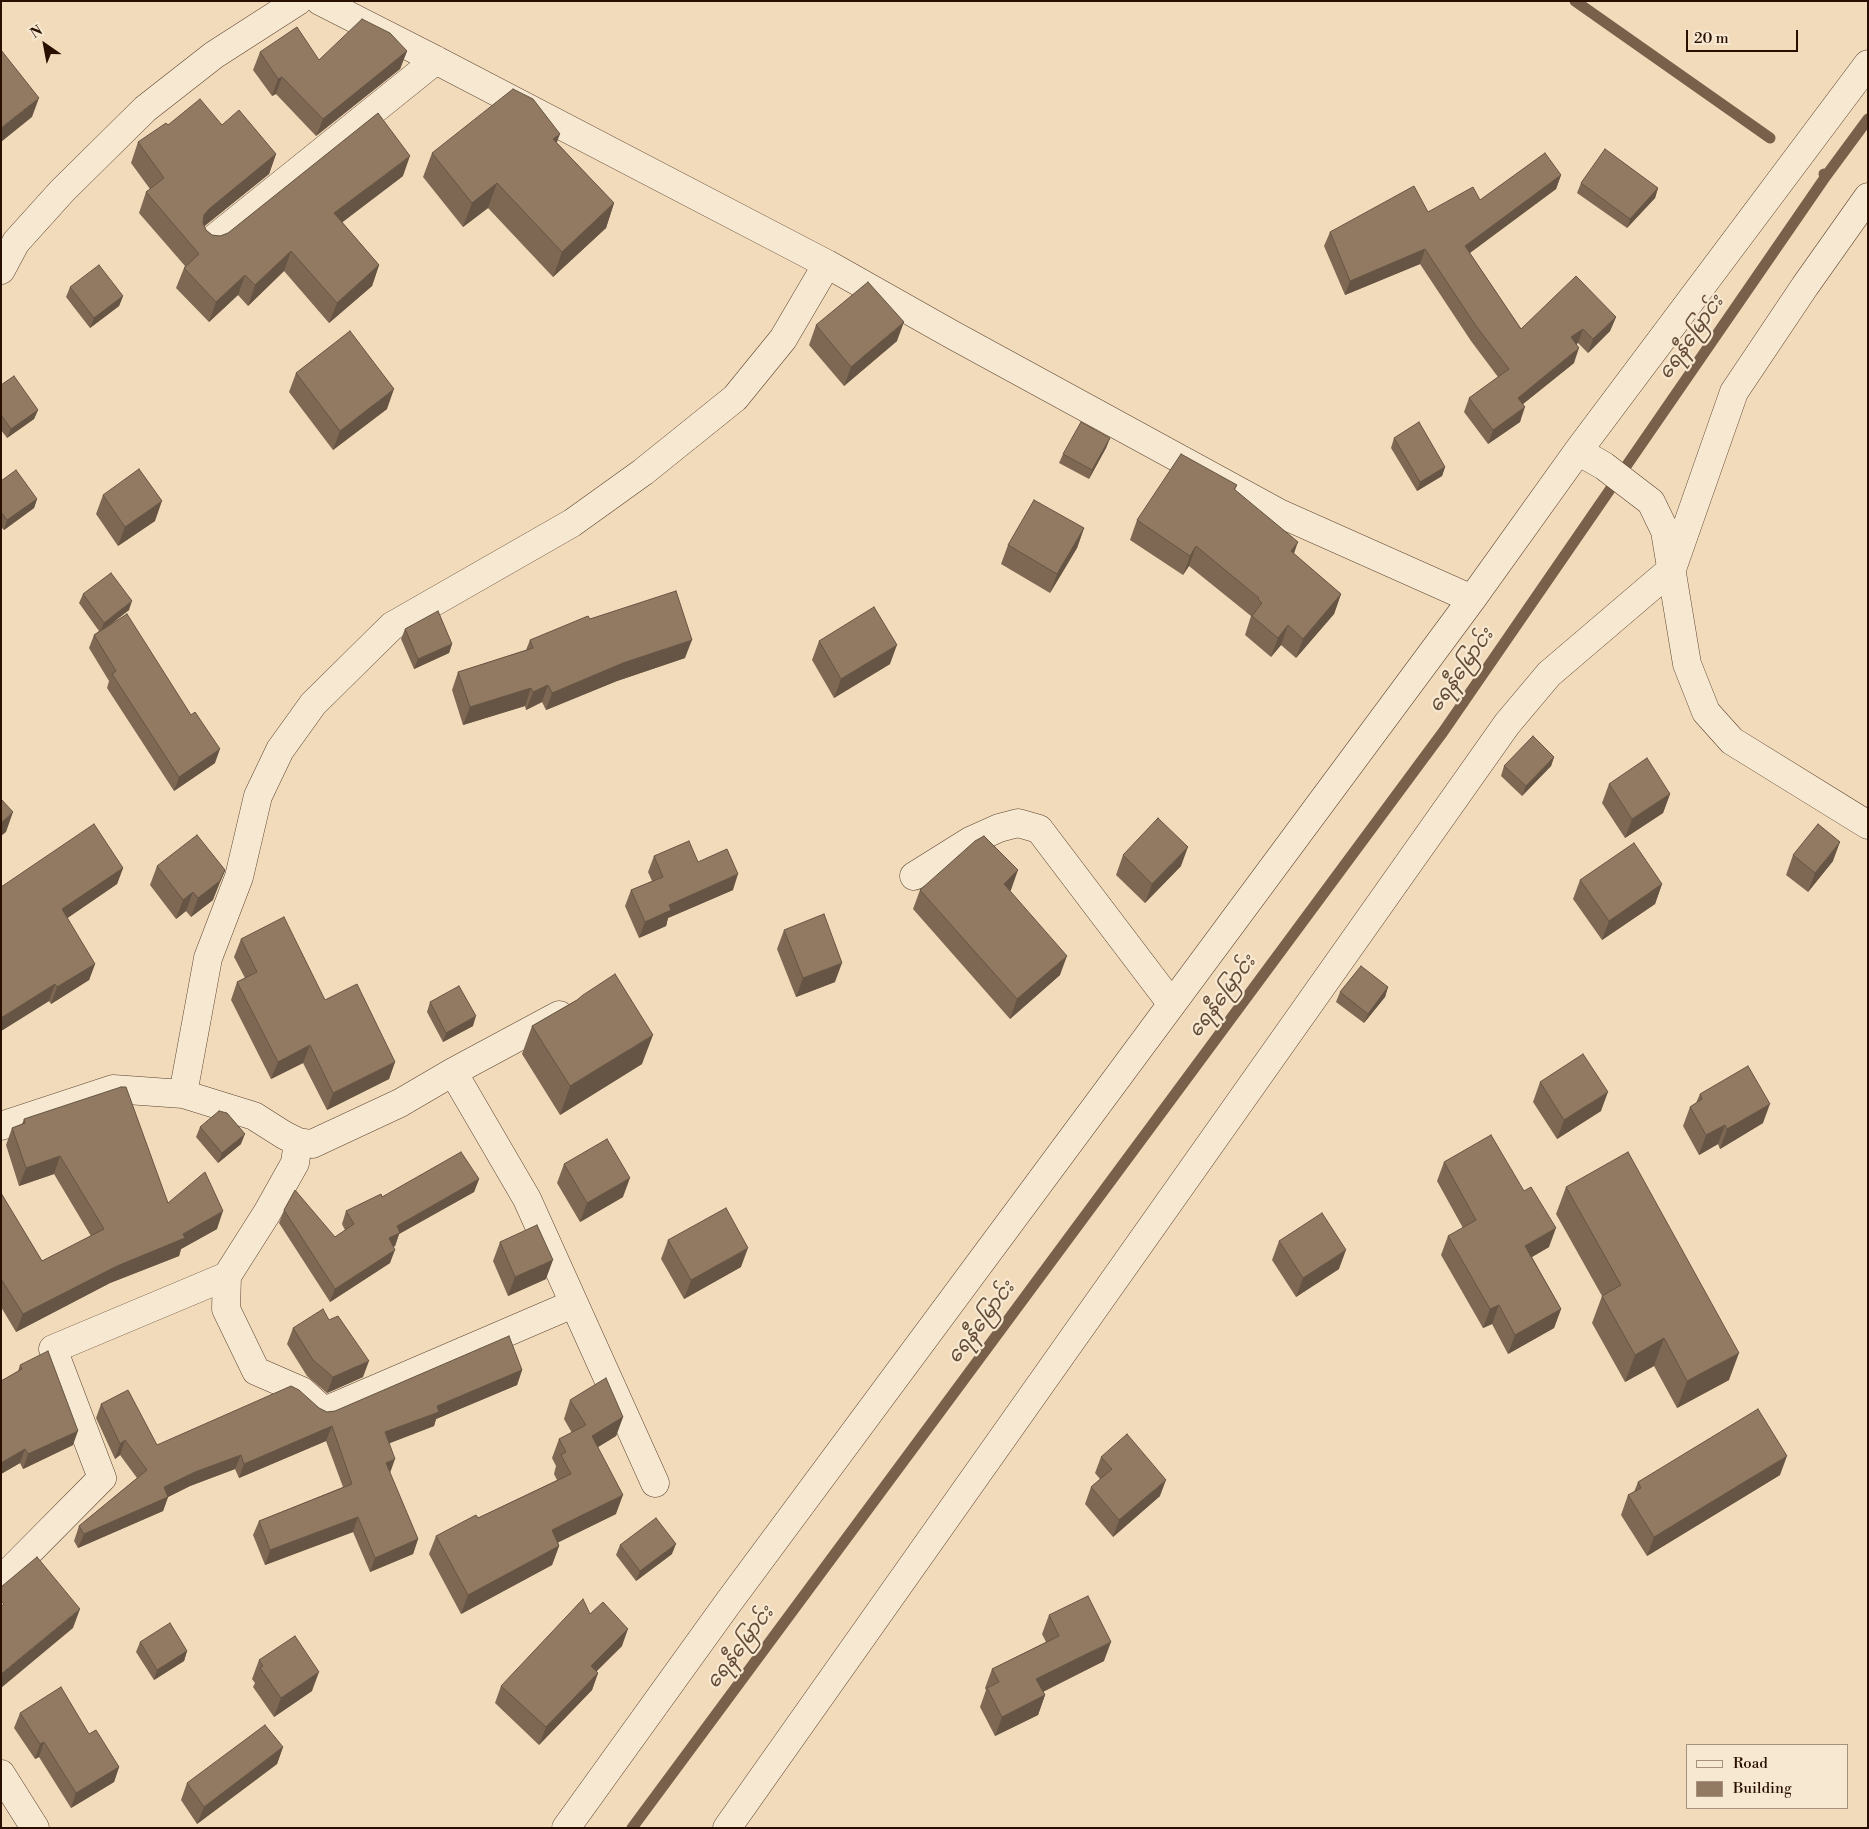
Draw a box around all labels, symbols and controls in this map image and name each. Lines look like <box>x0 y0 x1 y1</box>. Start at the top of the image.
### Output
north arrow <box>20 20 70 70</box>
scale bar <box>1689 20 1802 52</box>
text: N <box>27 22 46 43</box>
text: 20 m <box>1694 29 1729 48</box>
water label: ရေနီမြောင်း <box>1654 291 1730 385</box>
water label: ရေနီမြောင်း <box>1424 624 1500 718</box>
water label: ရေနီမြောင်း <box>1184 951 1262 1043</box>
water label: ရေနီမြောင်း <box>943 1277 1021 1369</box>
water label: ရေနီမြောင်း <box>702 1602 780 1694</box>
legend <box>1686 1744 1849 1809</box>
text: Road <box>1733 1754 1768 1773</box>
text: Building <box>1733 1779 1792 1798</box>

